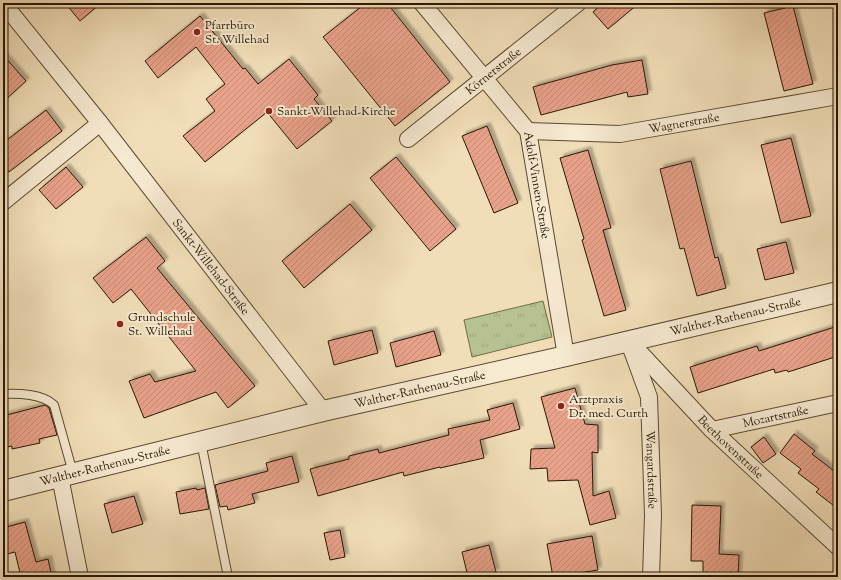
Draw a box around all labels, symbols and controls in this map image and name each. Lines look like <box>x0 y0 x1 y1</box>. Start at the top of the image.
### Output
place label: Pfarrbüro St. Willehad <box>205 17 269 49</box>
marker: Pfarrbüro St. Willehad <box>192 27 202 37</box>
street label: Körnerstraße <box>462 43 526 100</box>
place label: Sankt-Willehad-Kirche <box>277 103 396 121</box>
marker: Sankt-Willehad-Kirche <box>264 106 274 116</box>
street label: Wagnerstraße <box>647 109 721 139</box>
street label: Adolf-Vinnen-Straße <box>518 130 554 241</box>
street label: Sankt-Willehad-Straße <box>167 215 254 320</box>
street label: Walther-Rathenau-Straße <box>668 293 803 341</box>
place label: Grundschule St. Willehad <box>128 309 196 341</box>
marker: Grundschule St. Willehad <box>115 319 125 329</box>
street label: Walther-Rathenau-Straße <box>353 366 488 414</box>
place label: Arztpraxis Dr. med. Curth <box>569 391 648 423</box>
marker: Arztpraxis Dr. med. Curth <box>556 401 566 411</box>
street label: Mozartstraße <box>741 401 811 433</box>
street label: Beethovenstraße <box>693 412 768 484</box>
street label: Wangardstraße <box>640 430 661 510</box>
street label: Walther-Rathenau-Straße <box>38 441 173 491</box>

